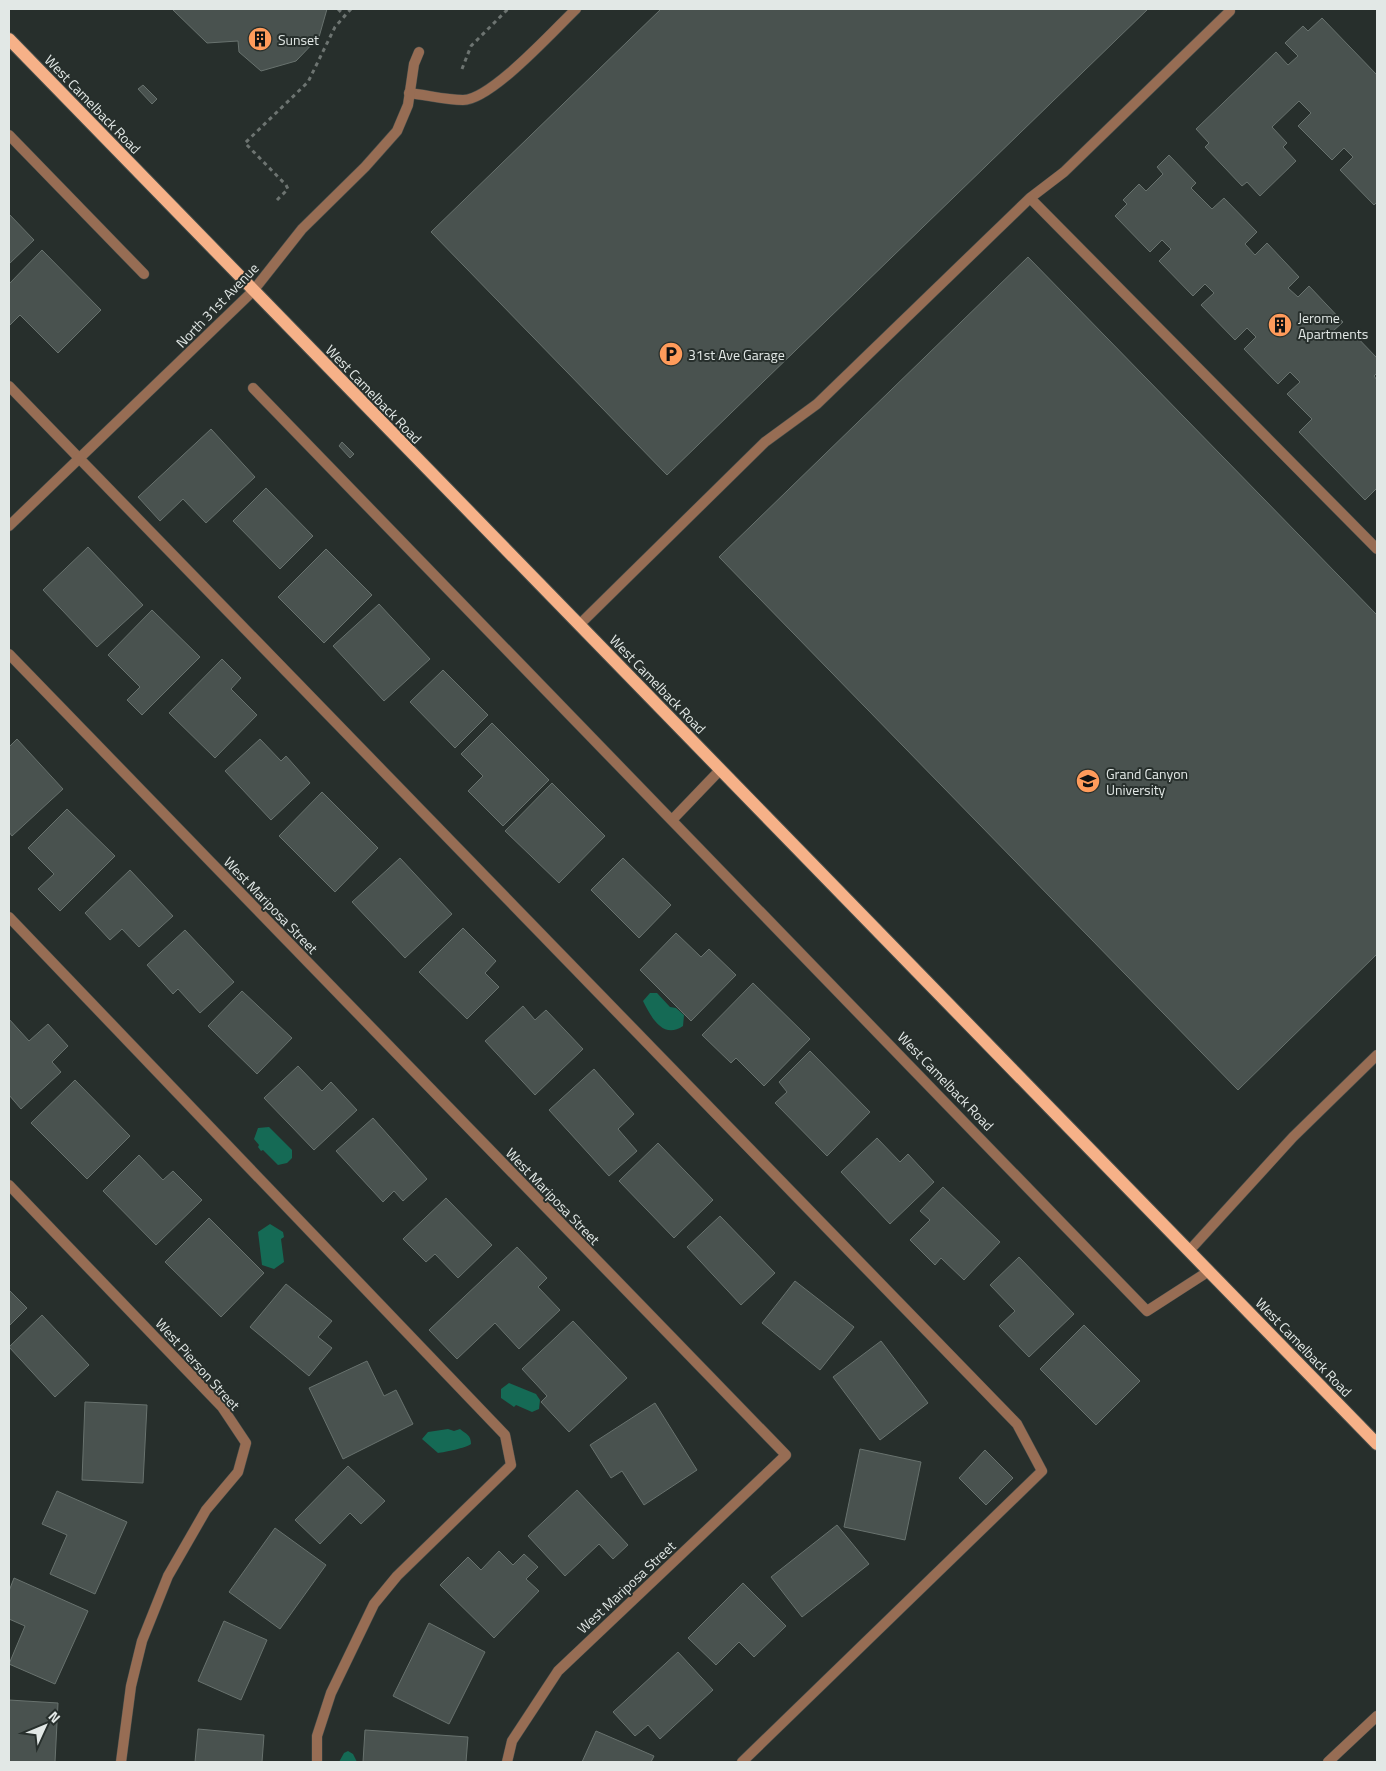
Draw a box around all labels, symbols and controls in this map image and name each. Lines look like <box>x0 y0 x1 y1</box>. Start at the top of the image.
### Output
building icon: Sunset <box>247 26 273 52</box>
place label: Sunset <box>278 29 319 50</box>
street label: West Camelback Road <box>40 50 146 158</box>
street label: North 31st Avenue <box>171 258 263 352</box>
place label: Jerome Apartments <box>1298 307 1368 344</box>
building icon: Jerome Apartments <box>1267 312 1293 338</box>
street label: West Camelback Road <box>321 340 427 448</box>
parking icon: 31st Ave Garage <box>658 341 684 367</box>
place label: 31st Ave Garage <box>688 344 785 365</box>
street label: West Camelback Road <box>605 630 711 738</box>
place label: Grand Canyon University <box>1106 763 1188 800</box>
school or university icon: Grand Canyon University <box>1075 768 1101 794</box>
street label: West Mariposa Street <box>219 852 323 958</box>
street label: West Camelback Road <box>893 1027 999 1135</box>
street label: West Mariposa Street <box>501 1143 605 1249</box>
street label: West Camelback Road <box>1251 1293 1357 1401</box>
street label: West Pierson Street <box>151 1313 245 1415</box>
street label: West Mariposa Street <box>572 1536 680 1638</box>
north arrow <box>20 1701 70 1751</box>
text: N <box>44 1706 66 1727</box>

